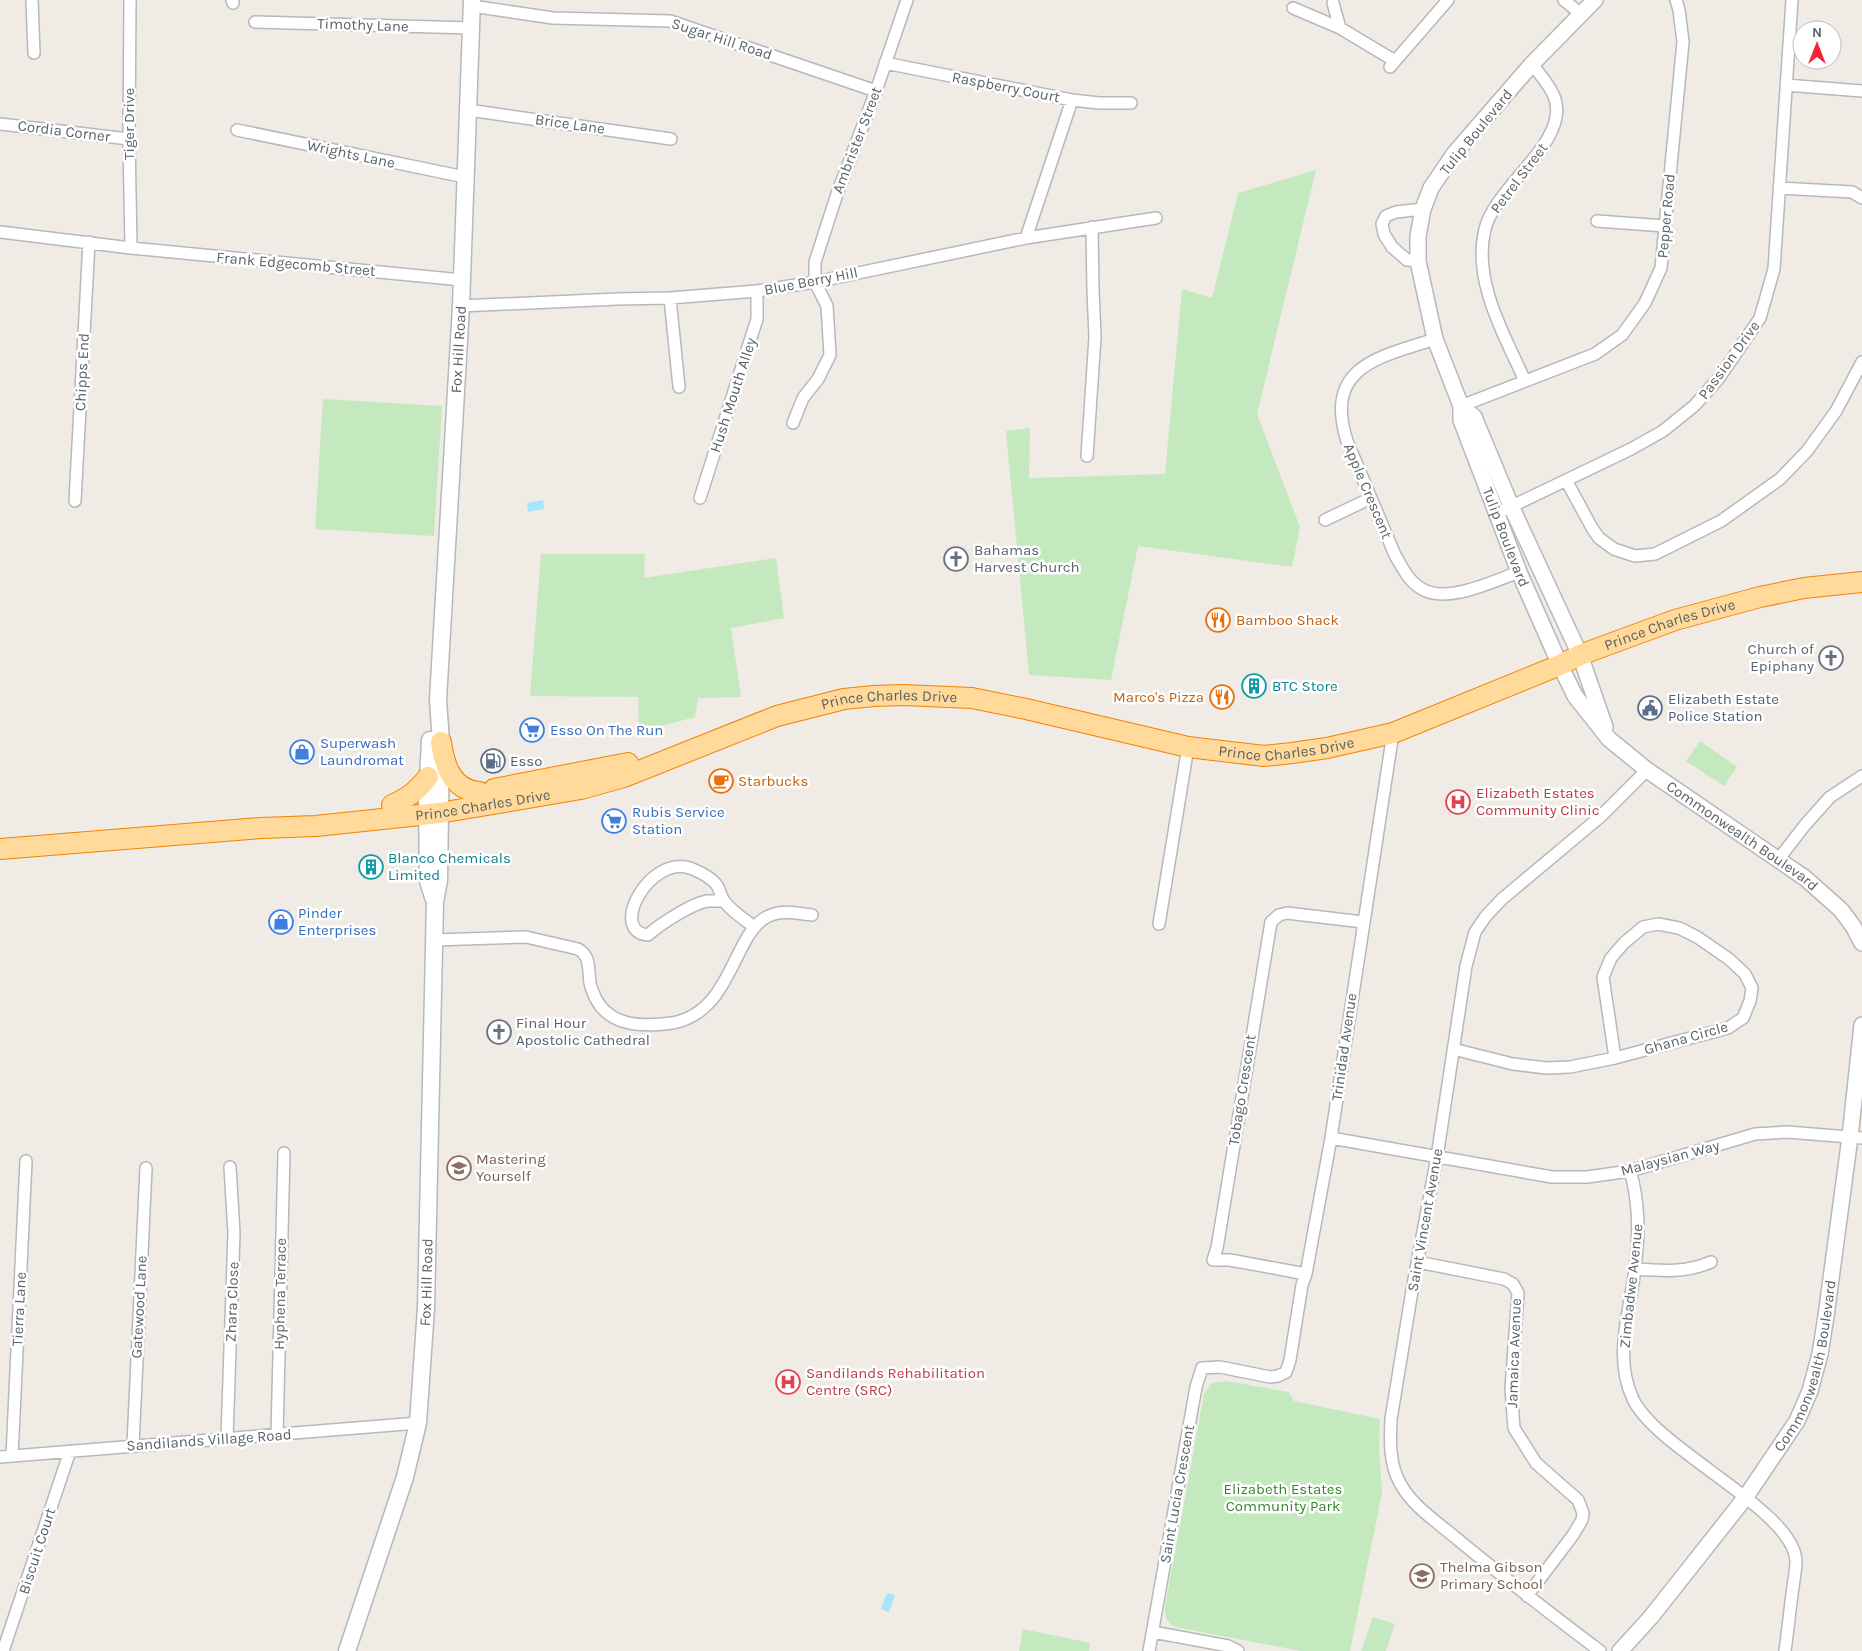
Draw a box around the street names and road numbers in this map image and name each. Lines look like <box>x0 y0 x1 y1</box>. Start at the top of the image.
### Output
street label: Timothy Lane <box>317 14 409 36</box>
street label: Sugar Hill Road <box>669 14 775 64</box>
street label: Raspberry Court <box>950 68 1062 106</box>
street label: Ambrister Street <box>828 84 886 196</box>
street label: Tulip Boulevard <box>1436 85 1516 179</box>
street label: Tiger Drive <box>120 88 138 160</box>
street label: Brice Lane <box>534 110 606 138</box>
street label: Cordia Corner <box>17 116 112 146</box>
street label: Wrights Lane <box>305 136 397 172</box>
street label: Petrel Street <box>1487 139 1552 217</box>
street label: Pepper Road <box>1653 173 1679 259</box>
street label: Frank Edgecomb Street <box>216 248 377 280</box>
street label: Blue Berry Hill <box>763 263 859 299</box>
street label: Fox Hill Road <box>447 305 470 394</box>
street label: Passion Drive <box>1694 317 1764 403</box>
street label: Chipps End <box>71 333 93 411</box>
street label: Hush Mouth Alley <box>706 335 760 455</box>
street label: Apple Crescent <box>1340 441 1396 542</box>
street label: Tulip Boulevard <box>1479 485 1533 590</box>
street label: Prince Charles Drive <box>1602 595 1737 654</box>
street label: Prince Charles Drive <box>819 686 957 713</box>
street label: Prince Charles Drive <box>1218 733 1356 765</box>
street label: Commonwealth Boulevard <box>1663 777 1822 895</box>
street label: Prince Charles Drive <box>414 785 552 824</box>
street label: Trinidad Avenue <box>1328 992 1360 1102</box>
street label: Ghana Circle <box>1642 1017 1730 1059</box>
street label: Tobago Crescent <box>1224 1033 1260 1147</box>
street label: Malaysian Way <box>1619 1136 1722 1180</box>
street label: Saint Vincent Avenue <box>1404 1147 1446 1293</box>
street label: Zimbadwe Avenue <box>1616 1223 1646 1349</box>
street label: Hyphena Terrace <box>270 1238 290 1350</box>
street label: Fox Hill Road <box>416 1238 437 1327</box>
street label: Gatewood Lane <box>127 1255 151 1359</box>
street label: Zhara Close <box>222 1261 242 1343</box>
street label: Tierra Lane <box>8 1271 30 1347</box>
street label: Commonwealth Boulevard <box>1770 1279 1840 1455</box>
street label: Jamaica Avenue <box>1503 1298 1525 1408</box>
street label: Saint Lucia Crescent <box>1156 1423 1198 1565</box>
street label: Sandilands Village Road <box>126 1425 292 1455</box>
street label: Biscuit Court <box>15 1505 60 1596</box>

